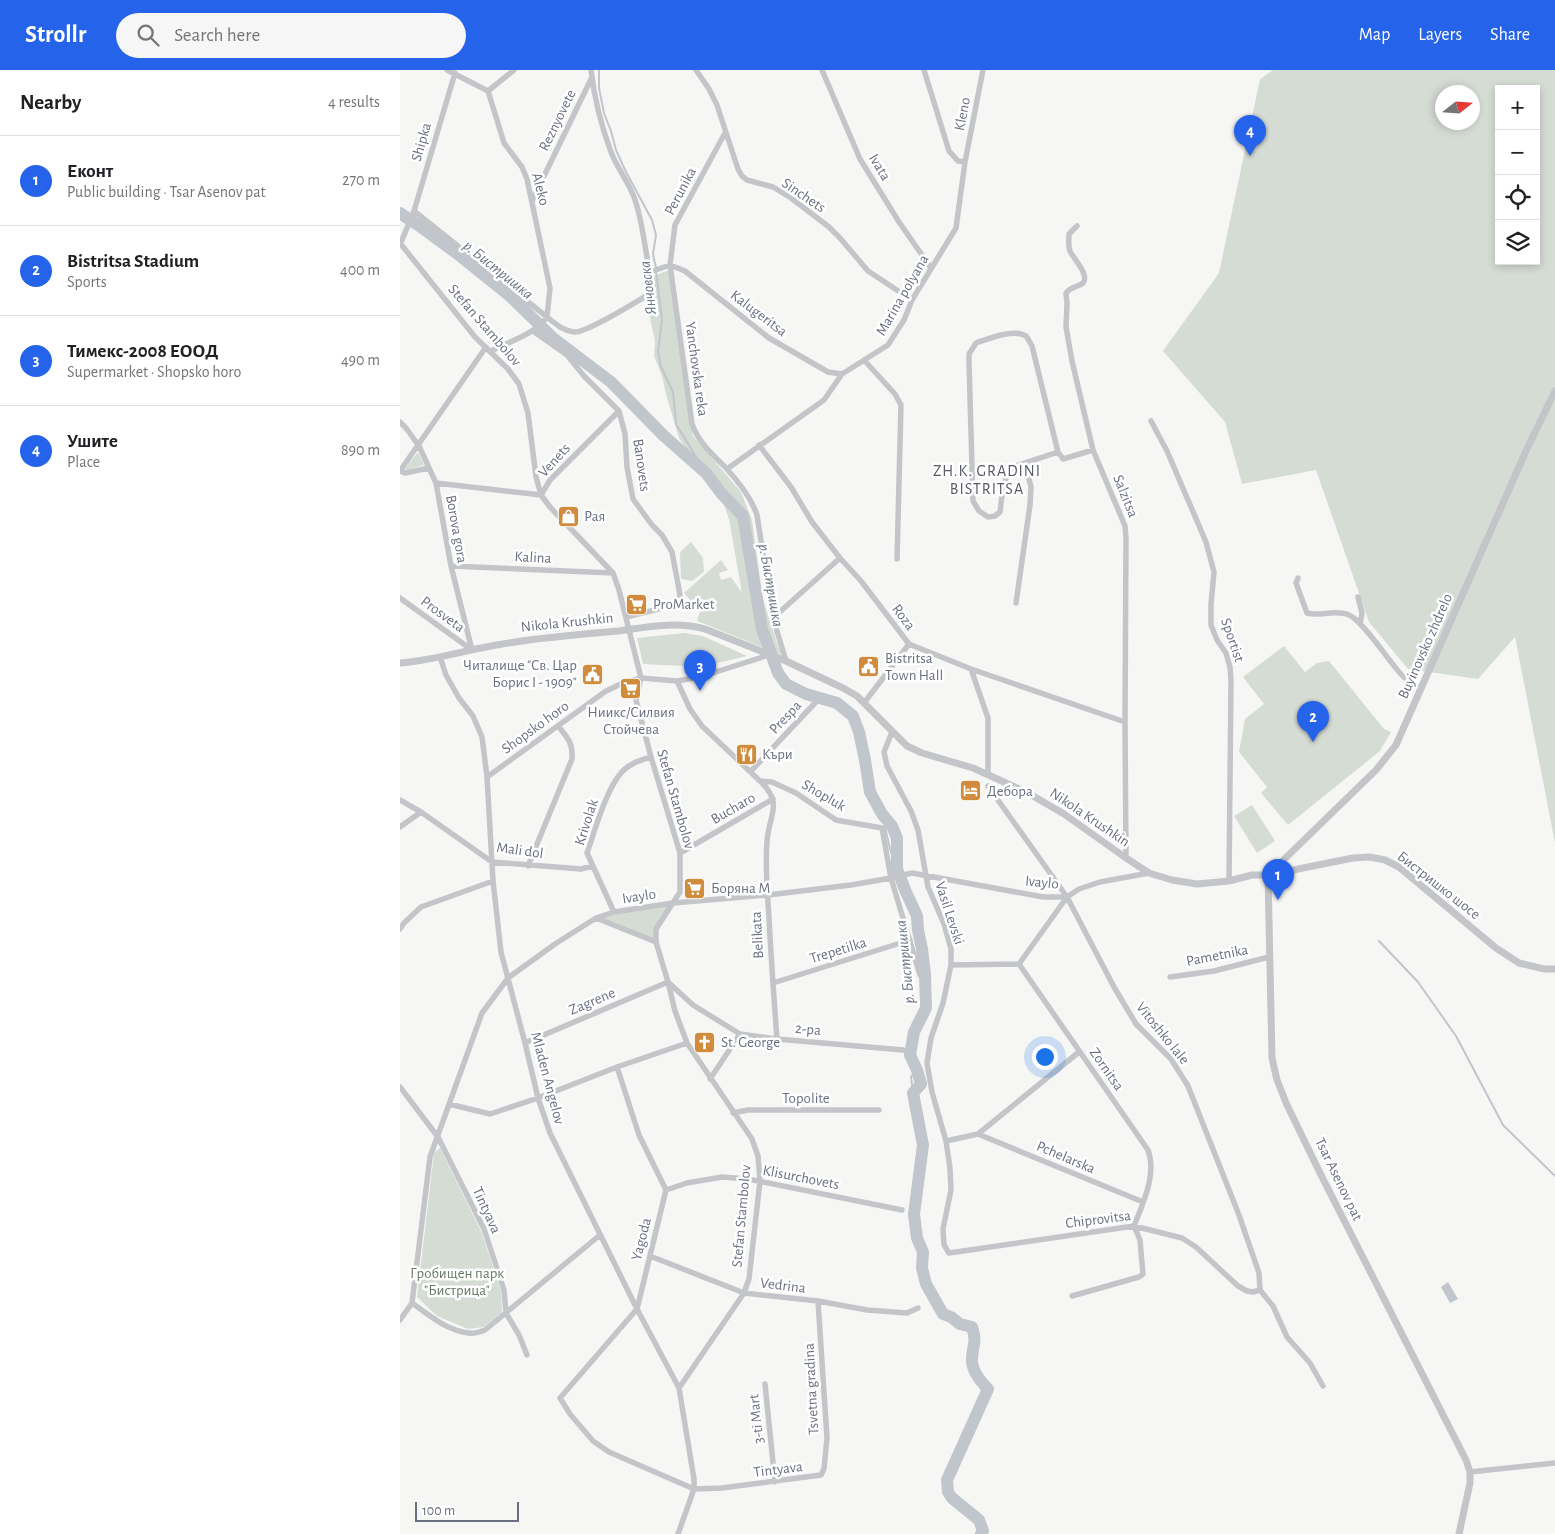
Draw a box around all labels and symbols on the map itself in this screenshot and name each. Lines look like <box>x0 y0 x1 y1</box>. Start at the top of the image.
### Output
north arrow <box>1435 85 1480 130</box>
street label: Reznyovete <box>536 87 579 153</box>
street label: Kleno <box>952 96 973 132</box>
pin: 4 <box>1234 115 1266 156</box>
street label: Shipka <box>409 121 434 163</box>
street label: Ivata <box>866 151 893 183</box>
street label: Perunika <box>662 165 699 217</box>
street label: Aleko <box>529 171 552 207</box>
street label: Sinchets <box>779 175 828 215</box>
water label: р. Бистришка <box>460 237 536 303</box>
street label: Marina polyana <box>873 252 932 338</box>
water label: Янчовска <box>637 260 659 316</box>
street label: Stefan Stambolov <box>445 282 524 370</box>
street label: Kalugeritsa <box>728 287 790 339</box>
street label: Yanchovska reka <box>682 321 711 417</box>
street label: Banovets <box>630 438 653 492</box>
street label: Venets <box>536 441 573 480</box>
district label: ZH.K. GRADINI BISTRITSA <box>933 463 1041 497</box>
street label: Salzitsa <box>1110 473 1141 520</box>
street label: Borova gora <box>443 494 470 564</box>
shop icon: Рая <box>556 504 580 528</box>
place label: Рая <box>584 509 605 524</box>
water label: р. Бистришка <box>755 542 786 628</box>
street label: Kalina <box>514 549 552 566</box>
street label: Buyinovsko zhdrelo <box>1396 591 1455 701</box>
supermarket icon: ProMarket <box>625 592 649 616</box>
street label: Prosveta <box>418 594 467 635</box>
place label: ProMarket <box>653 597 715 612</box>
street label: Roza <box>889 602 918 633</box>
street label: Nikola Krushkin <box>520 610 614 635</box>
street label: Sportist <box>1218 616 1247 664</box>
pin: 3 <box>684 650 716 691</box>
place label: Bistritsa Town Hall <box>885 651 943 683</box>
public building icon: Bistritsa Town Hall <box>857 655 881 679</box>
place label: Читалище "Св. Цар Борис I - 1909" <box>463 658 577 690</box>
public building icon: Читалище "Св. Цар Борис I - 1909" <box>581 662 605 686</box>
supermarket icon: Ниикс/Силвия Стойчева <box>619 677 643 701</box>
street label: Shopsko horo <box>499 698 572 757</box>
street label: Prespa <box>766 698 804 737</box>
pin: 2 <box>1297 701 1329 742</box>
place label: Ниикс/Силвия Стойчева <box>587 705 675 737</box>
restaurant icon: Къри <box>734 742 758 766</box>
place label: Къри <box>762 747 793 762</box>
street label: Stefan Stambolov <box>654 748 697 851</box>
street label: Shopluk <box>799 777 848 814</box>
hotel icon: Дебора <box>959 779 983 803</box>
place label: Дебора <box>987 784 1033 799</box>
street label: Nikola Krushkin <box>1047 785 1132 850</box>
street label: Bucharo <box>709 790 758 827</box>
street label: Krivolak <box>572 797 601 847</box>
street label: Mali dol <box>495 840 544 861</box>
street label: Бистришко шосе <box>1394 848 1483 922</box>
pin: 1 <box>1262 859 1294 900</box>
street label: Ivaylo <box>1024 873 1060 892</box>
supermarket icon: Боряна М <box>683 876 707 900</box>
street label: Vasil Levski <box>932 880 967 947</box>
place label: Боряна М <box>711 881 771 896</box>
street label: Ivaylo <box>621 886 657 907</box>
street label: Belikata <box>749 911 766 959</box>
water label: р. Бистришка <box>893 919 918 1005</box>
street label: Trepetilka <box>808 935 868 966</box>
street label: Pametnika <box>1185 942 1249 969</box>
street label: Zagrene <box>567 985 618 1018</box>
street label: Vitoshko lale <box>1133 999 1192 1067</box>
street label: 2-ра <box>794 1021 822 1038</box>
street label: Mladen Angelov <box>528 1030 567 1127</box>
church icon: St. George <box>693 1030 717 1054</box>
place label: St. George <box>721 1035 780 1050</box>
your location <box>1032 1044 1058 1070</box>
street label: Zornitsa <box>1087 1045 1127 1093</box>
street label: Topolite <box>782 1091 830 1106</box>
street label: Tsar Asenov pat <box>1312 1135 1365 1223</box>
street label: Pchelarska <box>1034 1138 1097 1177</box>
street label: Stefan Stambolov <box>730 1163 754 1268</box>
street label: Klisurchovets <box>761 1163 840 1192</box>
street label: Tintyava <box>470 1185 503 1236</box>
street label: Chiprovitsa <box>1064 1208 1132 1231</box>
street label: Yagoda <box>629 1216 654 1262</box>
park label: Гробищен парк "Бистрица" <box>410 1266 504 1298</box>
street label: Vedrina <box>759 1275 807 1296</box>
street label: Tsvetna gradina <box>802 1343 821 1435</box>
street label: 3-ti Mart <box>746 1393 767 1444</box>
street label: Tintyava <box>753 1459 804 1480</box>
scale bar <box>415 1499 519 1522</box>

